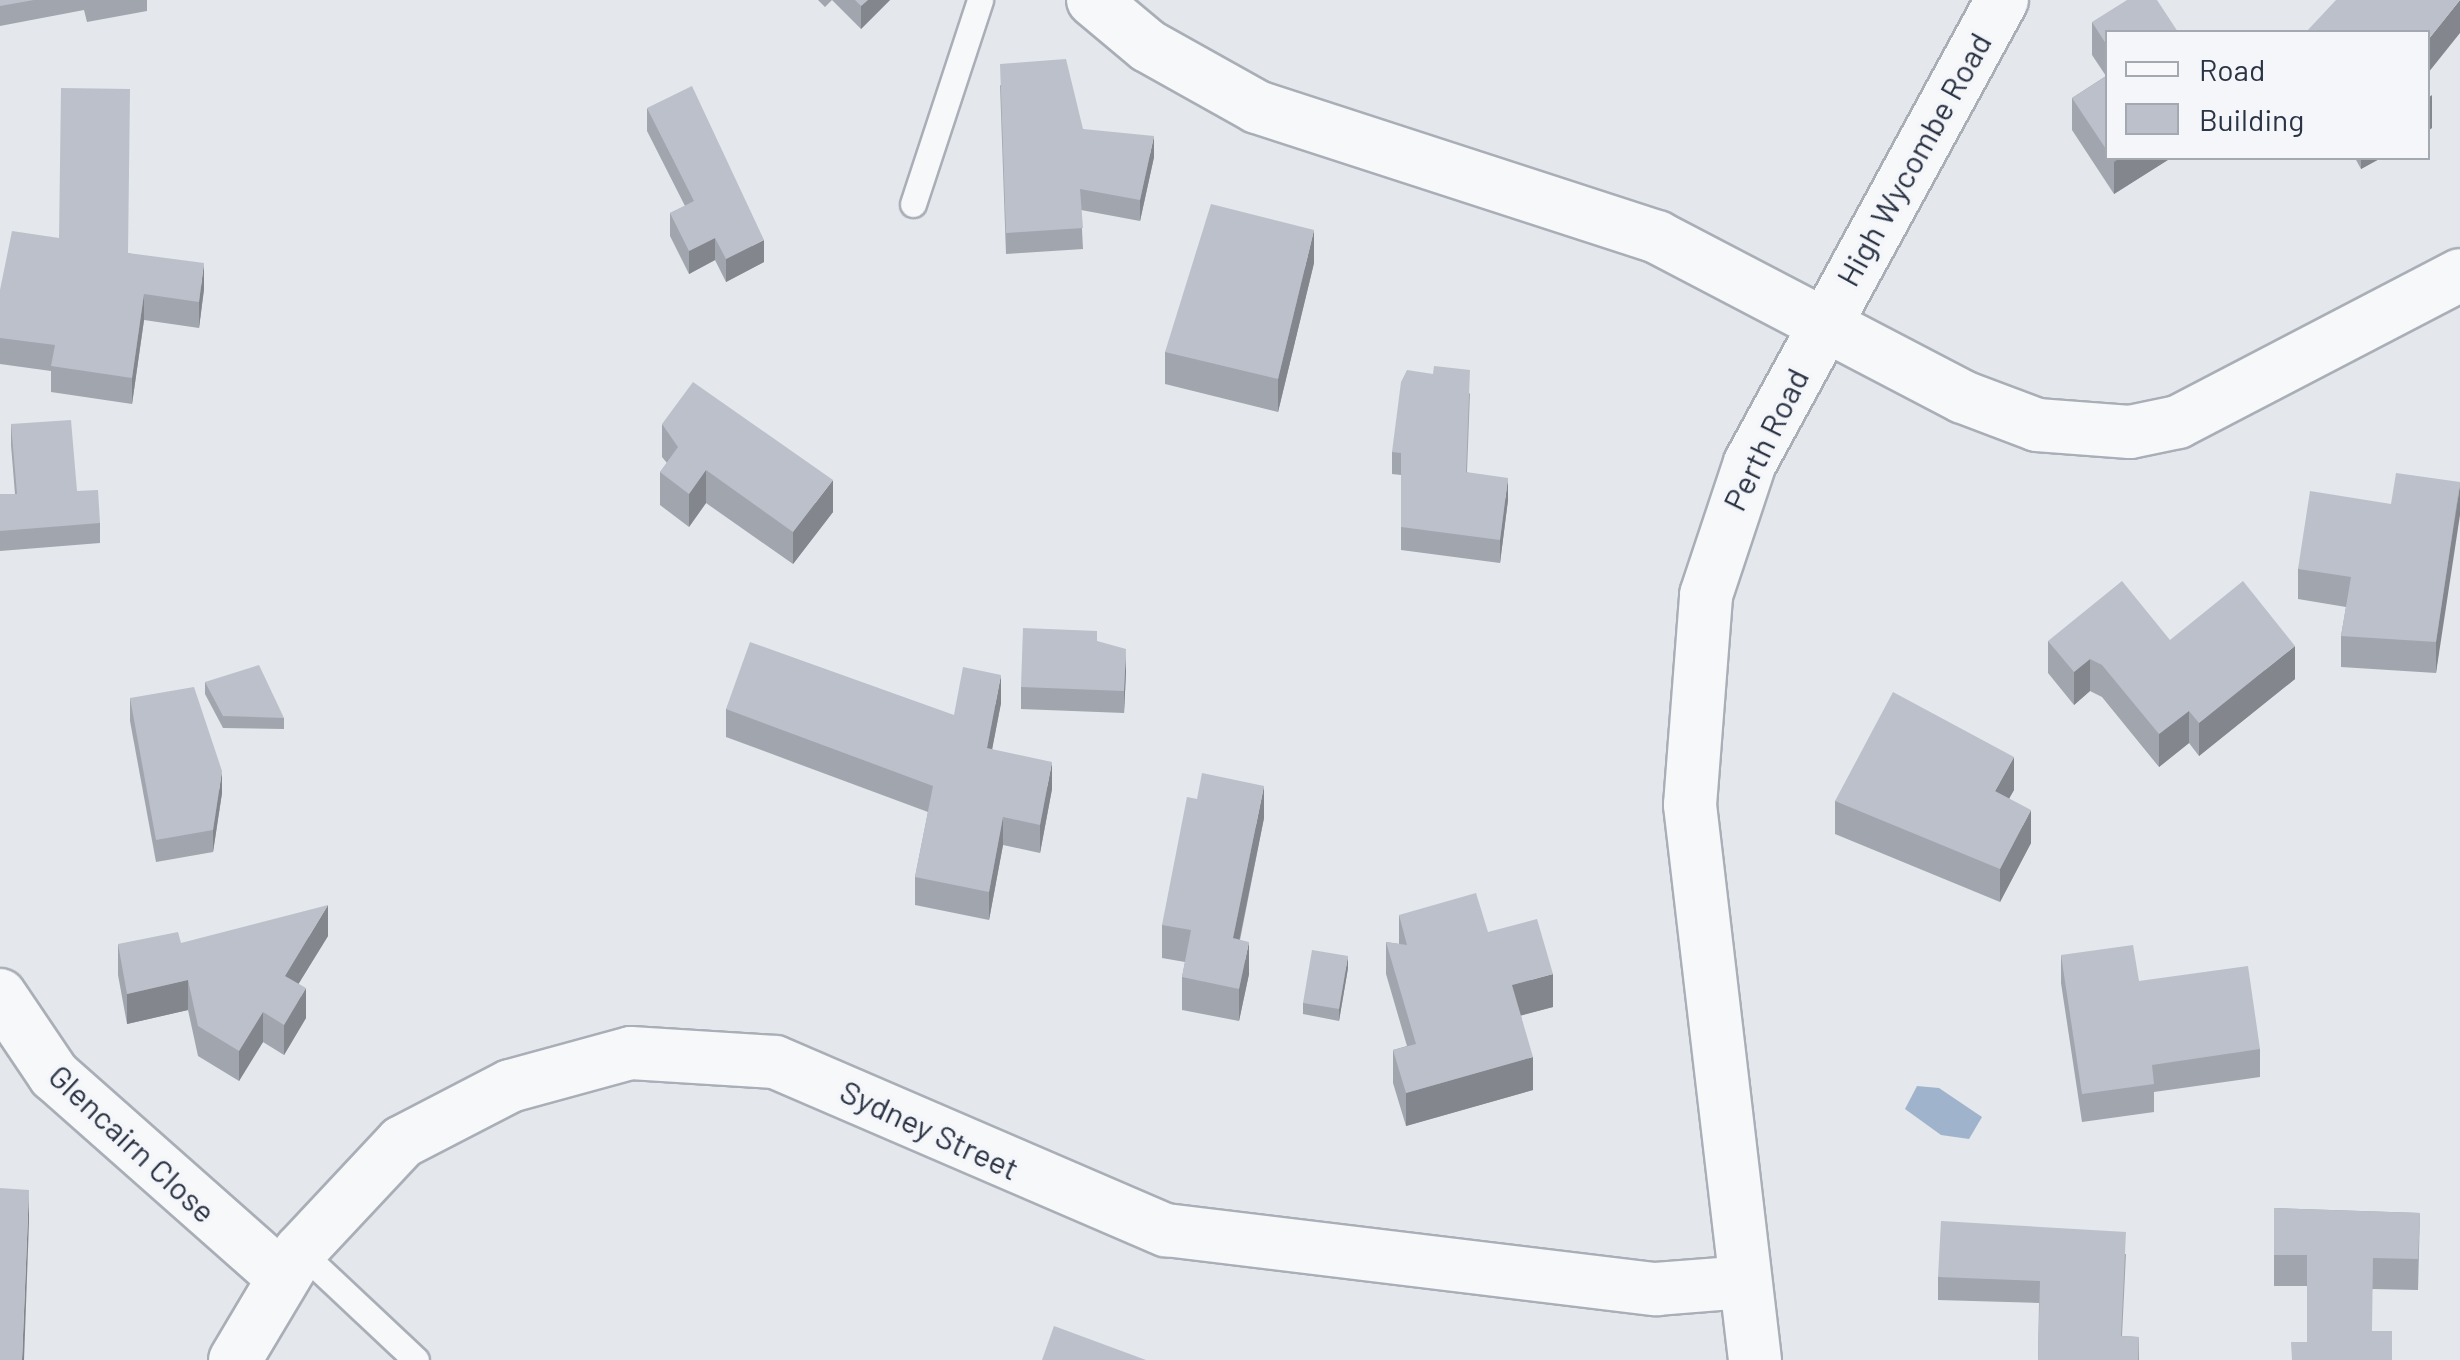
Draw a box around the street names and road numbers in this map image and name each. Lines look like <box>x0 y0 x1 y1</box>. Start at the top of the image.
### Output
street label: High Wycombe Road <box>1827 26 1999 292</box>
street label: Perth Road <box>1714 362 1816 516</box>
street label: Glencairn Close <box>42 1056 224 1230</box>
street label: Sydney Street <box>835 1071 1025 1187</box>

